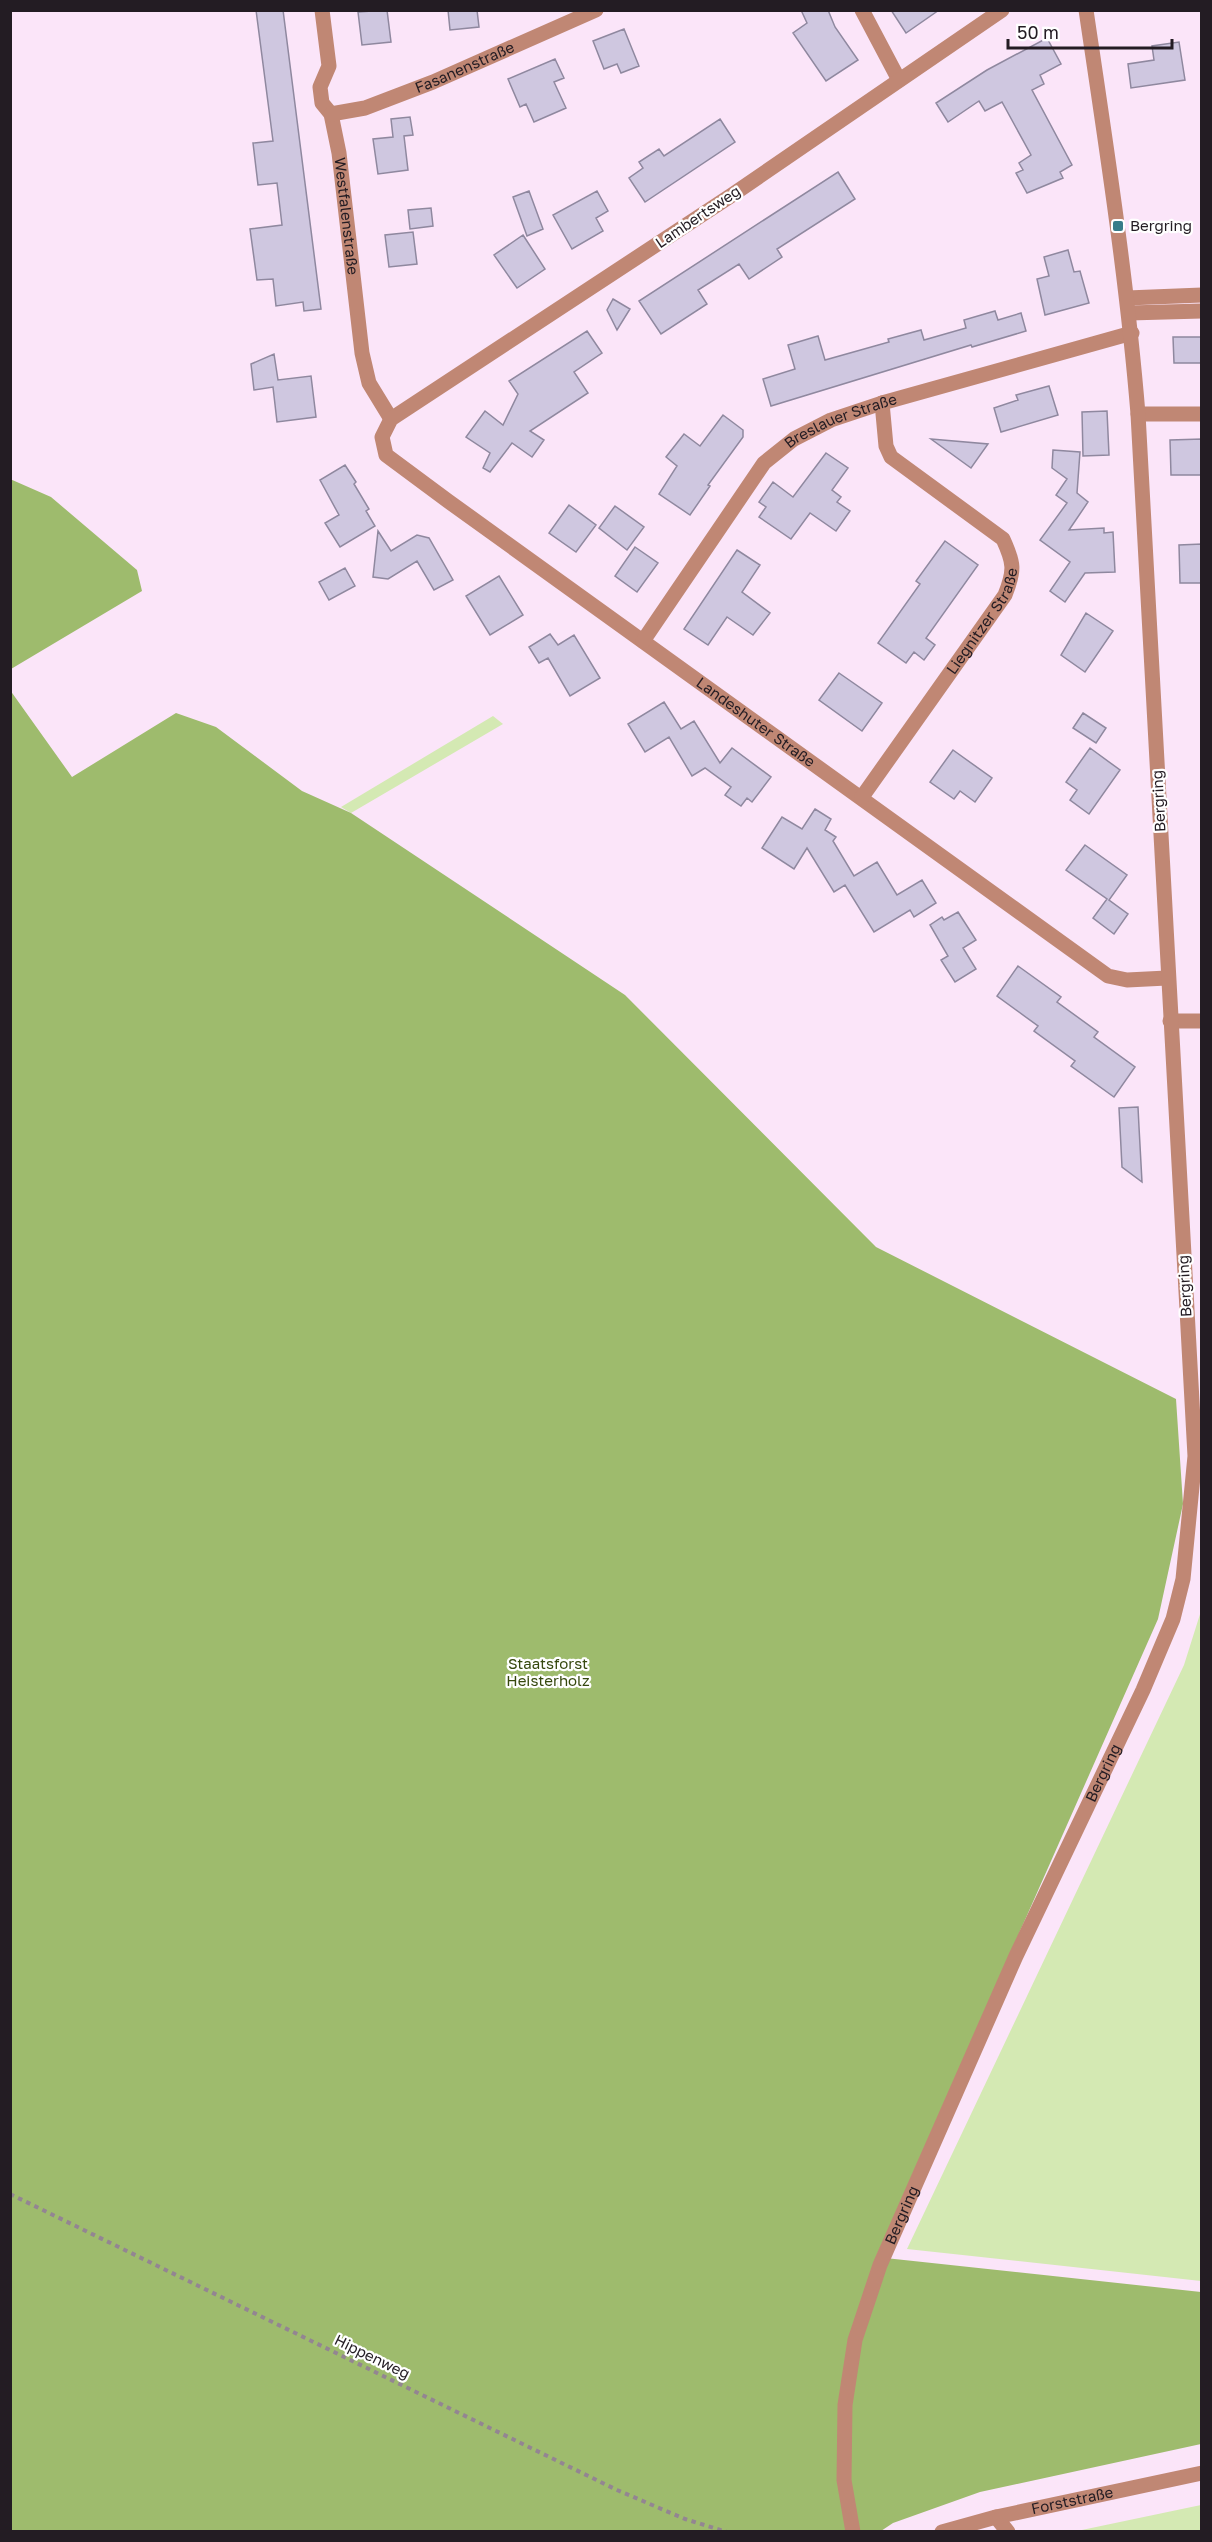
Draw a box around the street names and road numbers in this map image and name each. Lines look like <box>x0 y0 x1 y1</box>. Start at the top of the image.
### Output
street label: Fasanenstraße <box>412 37 517 96</box>
street label: Westfalenstraße <box>332 156 363 276</box>
street label: Lambertsweg <box>652 181 743 251</box>
street label: Breslauer Straße <box>780 389 899 451</box>
street label: Liegnitzer Straße <box>942 567 1020 677</box>
street label: Landeshuter Straße <box>693 673 819 770</box>
street label: Bergring <box>1147 770 1169 832</box>
street label: Bergring <box>1173 1255 1195 1317</box>
street label: Bergring <box>1081 1741 1124 1804</box>
street label: Bergring <box>880 2183 922 2247</box>
street label: Hippenweg <box>332 2330 413 2382</box>
street label: Forststraße <box>1029 2482 1115 2517</box>

